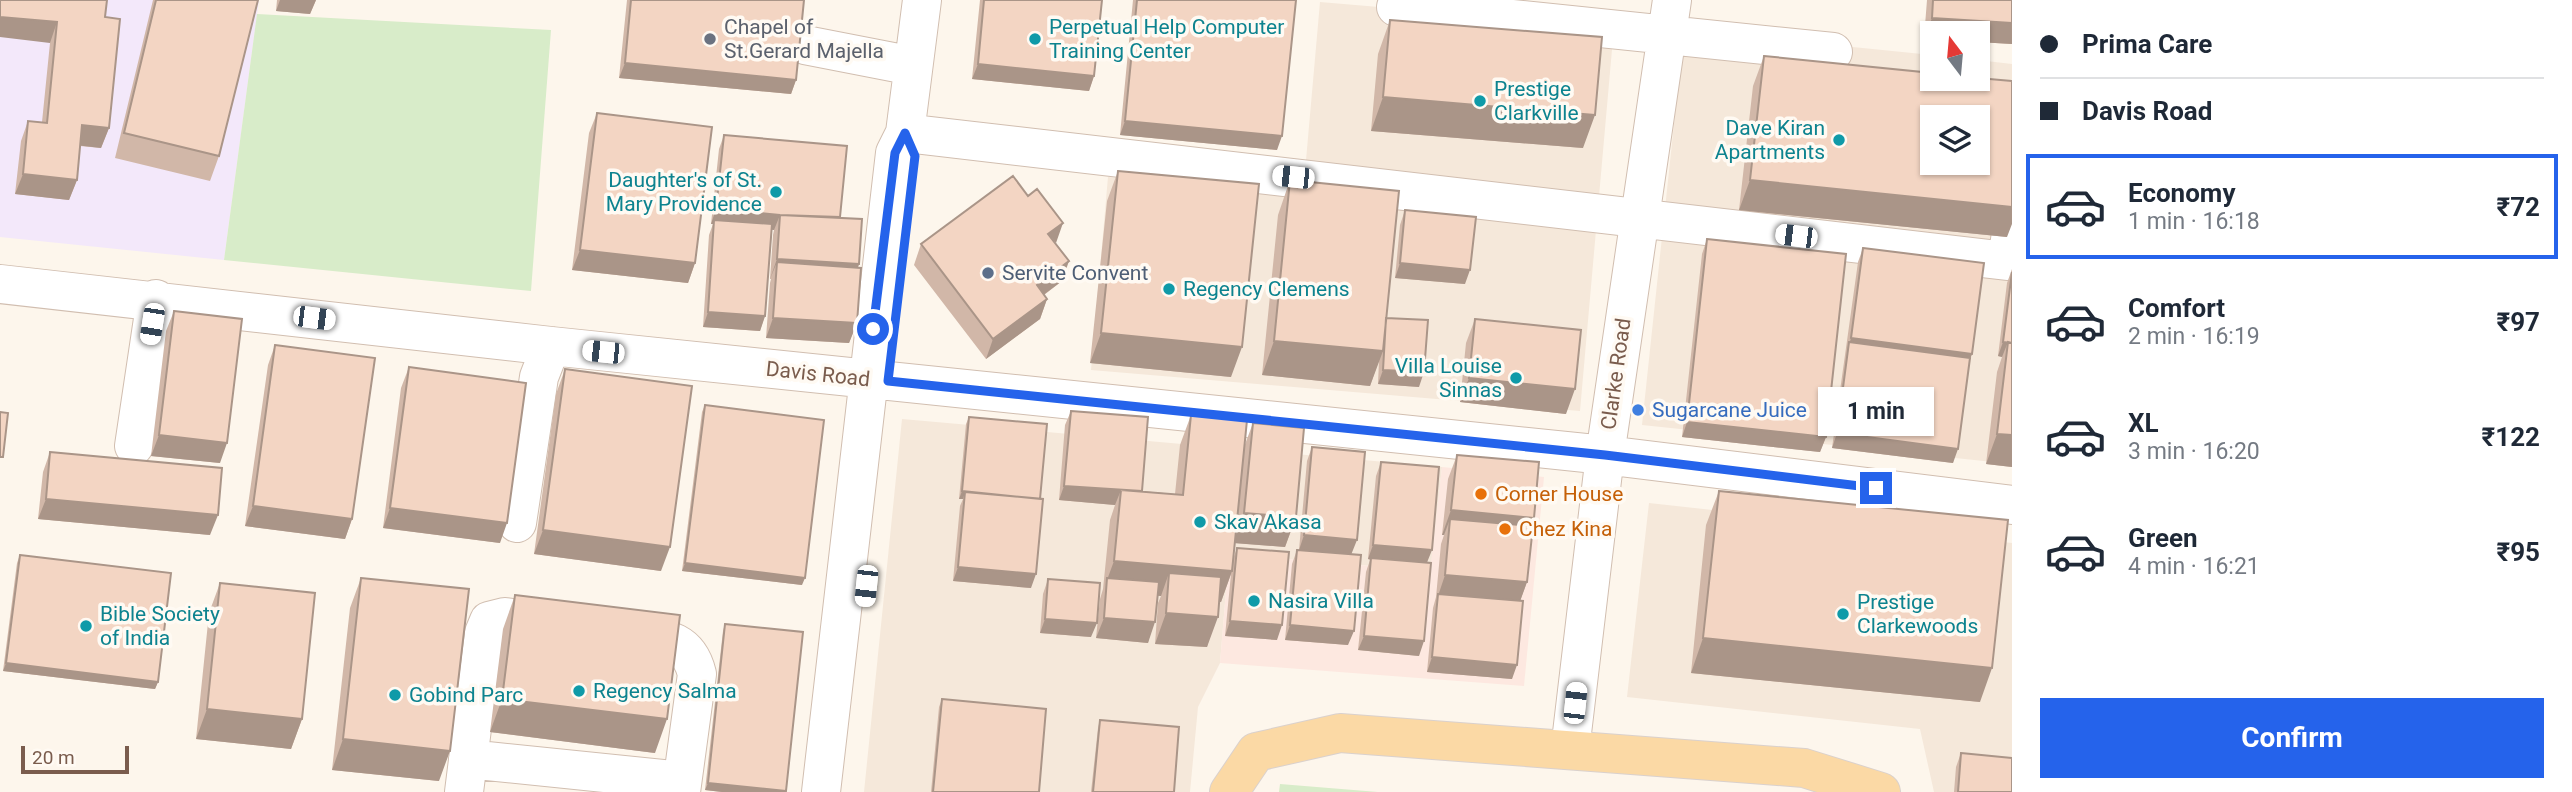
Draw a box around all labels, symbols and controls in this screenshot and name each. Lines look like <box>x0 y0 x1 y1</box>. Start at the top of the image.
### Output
place label: Chapel of St.Gerard Majella <box>724 15 884 63</box>
place label: Perpetual Help Computer Training Center <box>1049 15 1284 63</box>
north arrow <box>1920 21 1990 91</box>
map controls <box>1920 21 1990 175</box>
text: Prima Care <box>2082 29 2212 59</box>
marker: Chapel of St.Gerard Majella <box>702 31 718 47</box>
marker: Perpetual Help Computer Training Center <box>1027 31 1043 47</box>
place label: Prestige Clarkville <box>1494 77 1579 125</box>
marker: Prestige Clarkville <box>1472 93 1488 109</box>
text: Davis Road <box>2082 96 2212 126</box>
button: layers <box>1920 105 1990 175</box>
place label: Dave Kiran Apartments <box>1715 116 1825 164</box>
marker: Dave Kiran Apartments <box>1831 132 1847 148</box>
car <box>1272 164 1315 190</box>
place label: Daughter's of St. Mary Providence <box>606 168 762 216</box>
icon: car <box>2044 175 2107 238</box>
text: Economy <box>2128 178 2235 208</box>
marker: Daughter's of St. Mary Providence <box>768 184 784 200</box>
text: ₹72 <box>2496 192 2540 222</box>
text: 1 min · 16:18 <box>2128 208 2260 235</box>
car <box>1774 223 1819 249</box>
place label: Servite Convent <box>1002 261 1148 285</box>
marker: Servite Convent <box>980 265 996 281</box>
place label: Regency Clemens <box>1183 277 1350 301</box>
marker: Regency Clemens <box>1161 281 1177 297</box>
icon: car <box>2044 290 2107 353</box>
text: Comfort <box>2128 293 2225 323</box>
car <box>139 302 166 346</box>
car <box>292 305 337 331</box>
text: ₹97 <box>2496 307 2540 337</box>
route start <box>857 313 889 345</box>
street label: Clarke Road <box>1596 317 1636 431</box>
text: 2 min · 16:19 <box>2128 323 2260 350</box>
car <box>582 339 625 365</box>
place label: Villa Louise Sinnas <box>1395 354 1502 402</box>
street label: Davis Road <box>765 357 871 391</box>
marker: Villa Louise Sinnas <box>1508 370 1524 386</box>
callout: 1 min <box>1818 386 1934 435</box>
place label: Sugarcane Juice <box>1652 398 1807 422</box>
text: 1 min <box>1847 398 1905 425</box>
marker: Sugarcane Juice <box>1630 402 1646 418</box>
icon: car <box>2044 405 2107 468</box>
text: XL <box>2128 408 2159 438</box>
text: ₹122 <box>2482 422 2540 452</box>
text: 3 min · 16:20 <box>2128 438 2260 465</box>
route end <box>1860 472 1892 504</box>
place label: Corner House <box>1495 482 1623 506</box>
marker: Corner House <box>1473 486 1489 502</box>
place label: Skav Akasa <box>1214 510 1322 534</box>
marker: Skav Akasa <box>1192 514 1208 530</box>
place label: Chez Kina <box>1519 517 1612 541</box>
icon: car <box>2044 520 2107 583</box>
marker: Chez Kina <box>1497 521 1513 537</box>
text: Green <box>2128 523 2198 553</box>
text: ₹95 <box>2496 537 2540 567</box>
text: 4 min · 16:21 <box>2128 553 2260 580</box>
car <box>854 564 879 608</box>
place label: Nasira Villa <box>1268 589 1374 613</box>
place label: Prestige Clarkewoods <box>1857 590 1978 638</box>
marker: Nasira Villa <box>1246 593 1262 609</box>
place label: Bible Society of India <box>100 602 220 650</box>
marker: Prestige Clarkewoods <box>1835 606 1851 622</box>
marker: Bible Society of India <box>78 618 94 634</box>
place label: Regency Salma <box>593 679 737 703</box>
car <box>1563 681 1588 725</box>
place label: Gobind Parc <box>409 683 523 707</box>
marker: Regency Salma <box>571 683 587 699</box>
marker: Gobind Parc <box>387 687 403 703</box>
button: Confirm <box>2040 698 2544 778</box>
scale bar <box>21 743 130 775</box>
text: 20 m <box>32 746 75 769</box>

